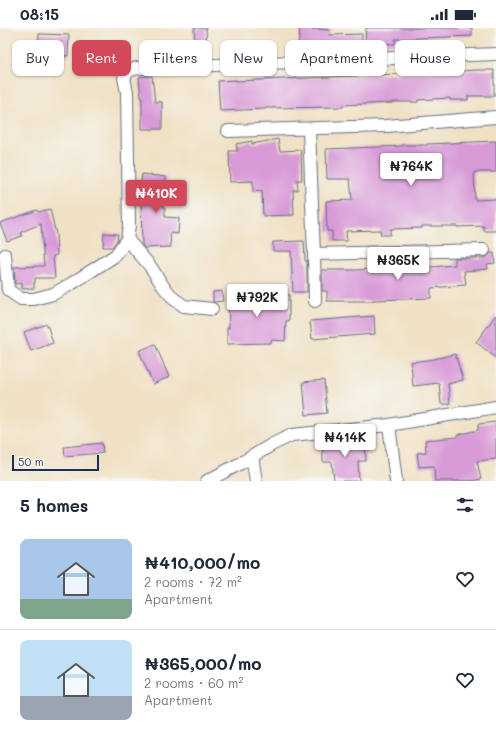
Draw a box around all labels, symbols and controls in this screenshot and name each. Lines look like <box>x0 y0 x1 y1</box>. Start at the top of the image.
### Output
text: 08:15 <box>20 4 59 24</box>
chip: Buy <box>12 40 64 76</box>
chip: Rent <box>72 40 131 76</box>
chip: Filters <box>139 40 212 76</box>
chip: New <box>220 40 277 76</box>
chip: Apartment <box>285 40 387 76</box>
chip: House <box>395 40 465 76</box>
pin: ₦764K <box>383 153 439 187</box>
text: ₦764K <box>389 157 433 174</box>
pin: ₦410K <box>128 180 184 214</box>
text: ₦410K <box>135 184 177 201</box>
pin: ₦365K <box>370 247 426 281</box>
text: ₦365K <box>376 251 420 268</box>
pin: ₦792K <box>229 284 285 318</box>
text: ₦792K <box>236 288 278 305</box>
pin: ₦414K <box>317 424 373 458</box>
text: ₦414K <box>324 428 366 445</box>
scale bar <box>12 453 99 472</box>
text: 50 m <box>18 454 44 469</box>
text: 5 homes <box>20 494 88 516</box>
icon: filters <box>454 494 476 516</box>
text: ₦410,000/mo <box>144 551 260 573</box>
icon: home <box>52 555 100 603</box>
icon: heart <box>454 568 476 590</box>
text: 2 rooms · 72 m² <box>144 573 242 590</box>
text: Apartment <box>144 590 213 607</box>
text: ₦365,000/mo <box>144 652 261 674</box>
icon: home <box>52 656 100 704</box>
icon: heart <box>454 669 476 691</box>
text: 2 rooms · 60 m² <box>144 674 243 691</box>
text: Apartment <box>144 691 213 708</box>

